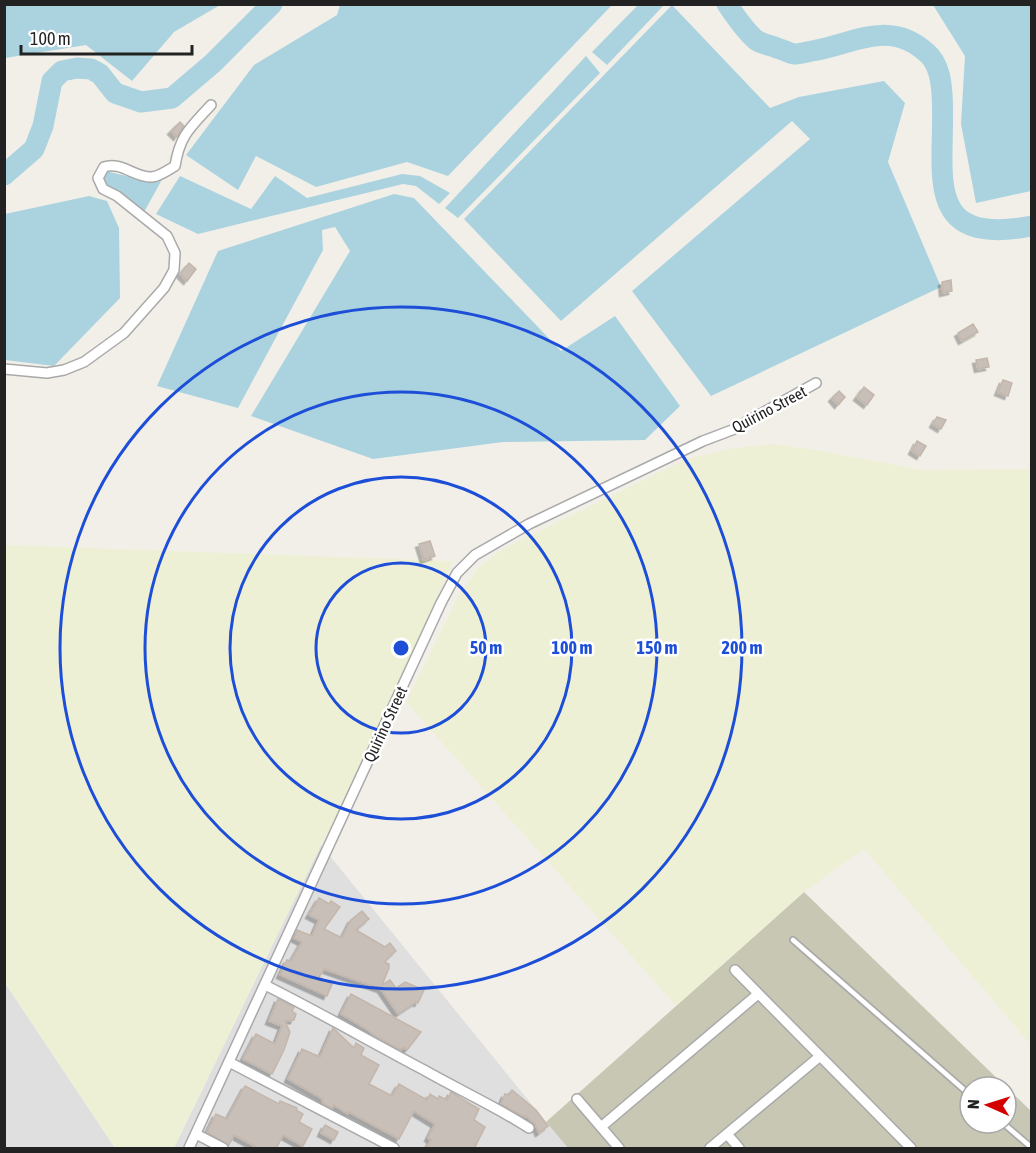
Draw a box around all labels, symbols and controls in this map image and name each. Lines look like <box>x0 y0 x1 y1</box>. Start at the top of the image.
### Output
scale bar <box>21 18 192 56</box>
text: 100 m <box>30 28 71 49</box>
street label: Quirino Street <box>729 382 810 436</box>
text: 50 m <box>470 637 502 658</box>
text: 100 m <box>552 637 592 658</box>
text: 150 m <box>637 637 677 658</box>
text: 200 m <box>722 637 762 658</box>
centre of rings <box>391 638 411 658</box>
street label: Quirino Street <box>360 683 411 765</box>
north arrow <box>958 1075 1018 1135</box>
text: N <box>964 1099 982 1109</box>

